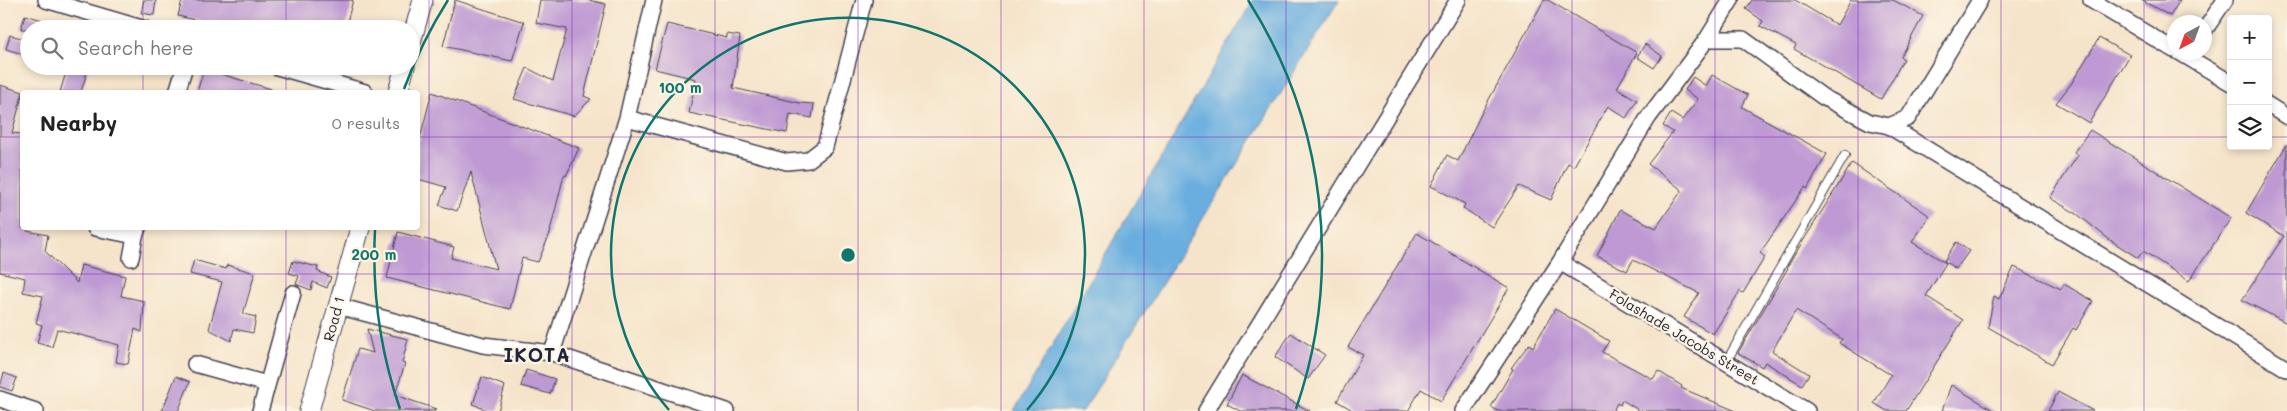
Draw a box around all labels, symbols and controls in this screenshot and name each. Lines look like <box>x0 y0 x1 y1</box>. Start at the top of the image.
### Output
north arrow <box>2167 15 2212 60</box>
map controls <box>2227 15 2272 150</box>
button: + <box>2227 15 2272 60</box>
search box <box>20 20 420 75</box>
icon: search <box>38 34 66 62</box>
text: Search here <box>78 35 194 60</box>
button: − <box>2227 60 2272 105</box>
text: 100 m <box>658 77 702 97</box>
button: layers <box>2227 105 2272 150</box>
text: Nearby <box>40 109 117 136</box>
text: 0 results <box>332 112 400 133</box>
text: 200 m <box>352 244 397 264</box>
centre of rings <box>839 246 857 264</box>
street label: Folashade Jacobs Street <box>1606 284 1763 389</box>
street label: Road 1 <box>318 294 349 343</box>
district label: IKOTA <box>503 342 571 367</box>

